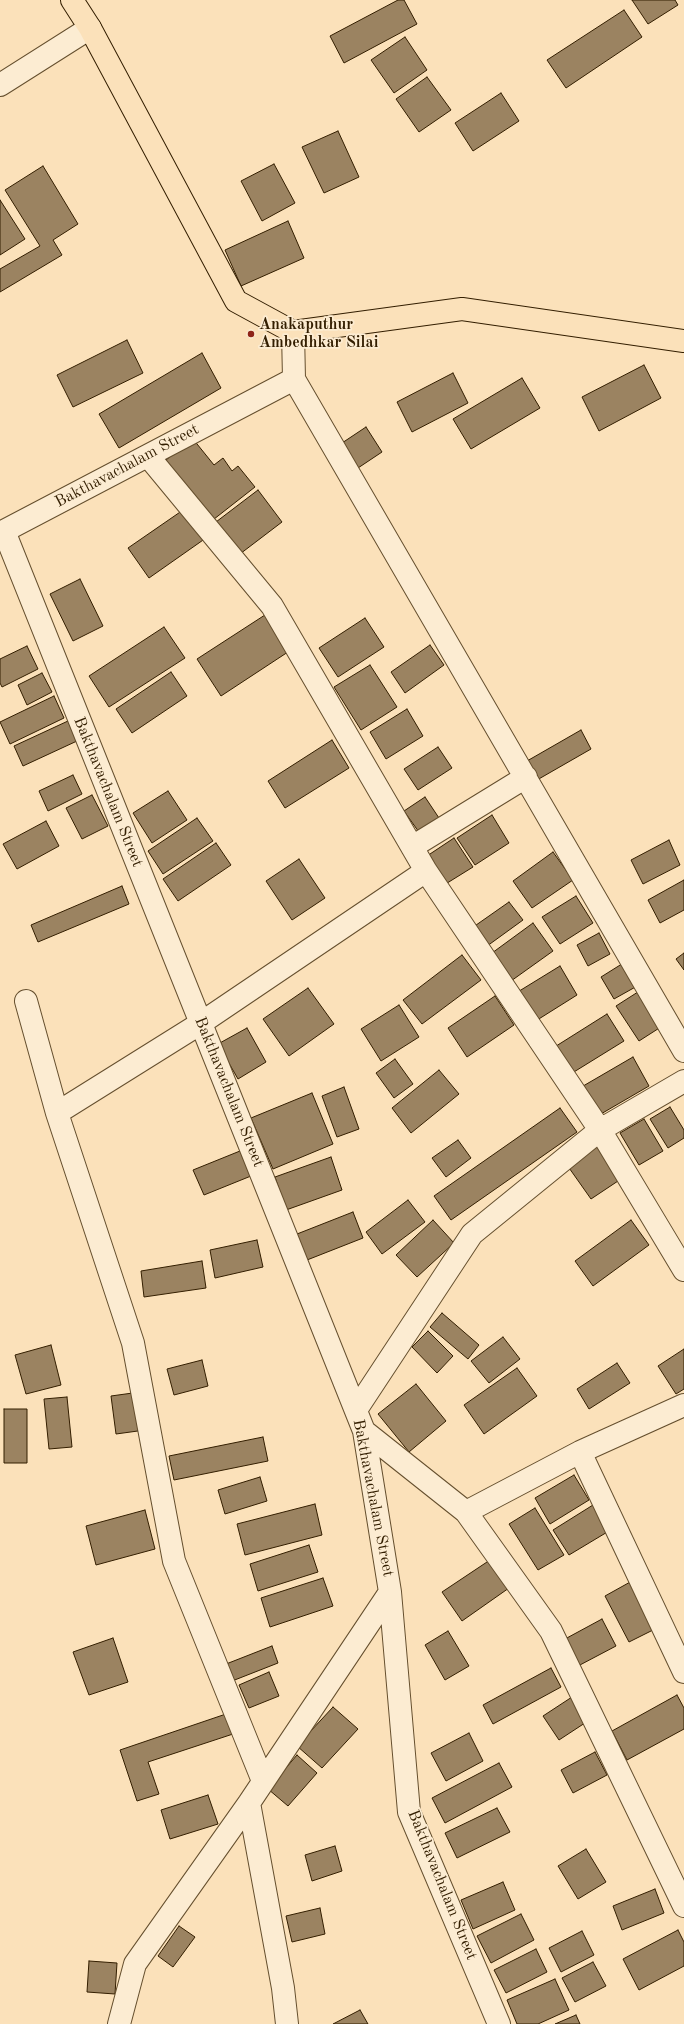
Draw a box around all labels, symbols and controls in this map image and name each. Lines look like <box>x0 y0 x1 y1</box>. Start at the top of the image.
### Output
place label: Anakaputhur Ambedhkar Silai <box>259 315 378 353</box>
marker: Anakaputhur Ambedhkar Silai <box>246 329 256 339</box>
street label: Bakthavachalam Street <box>52 420 202 512</box>
street label: Bakthavachalam Street <box>69 714 147 870</box>
street label: Bakthavachalam Street <box>190 1014 268 1170</box>
street label: Bakthavachalam Street <box>348 1418 398 1578</box>
street label: Bakthavachalam Street <box>403 1807 481 1963</box>

